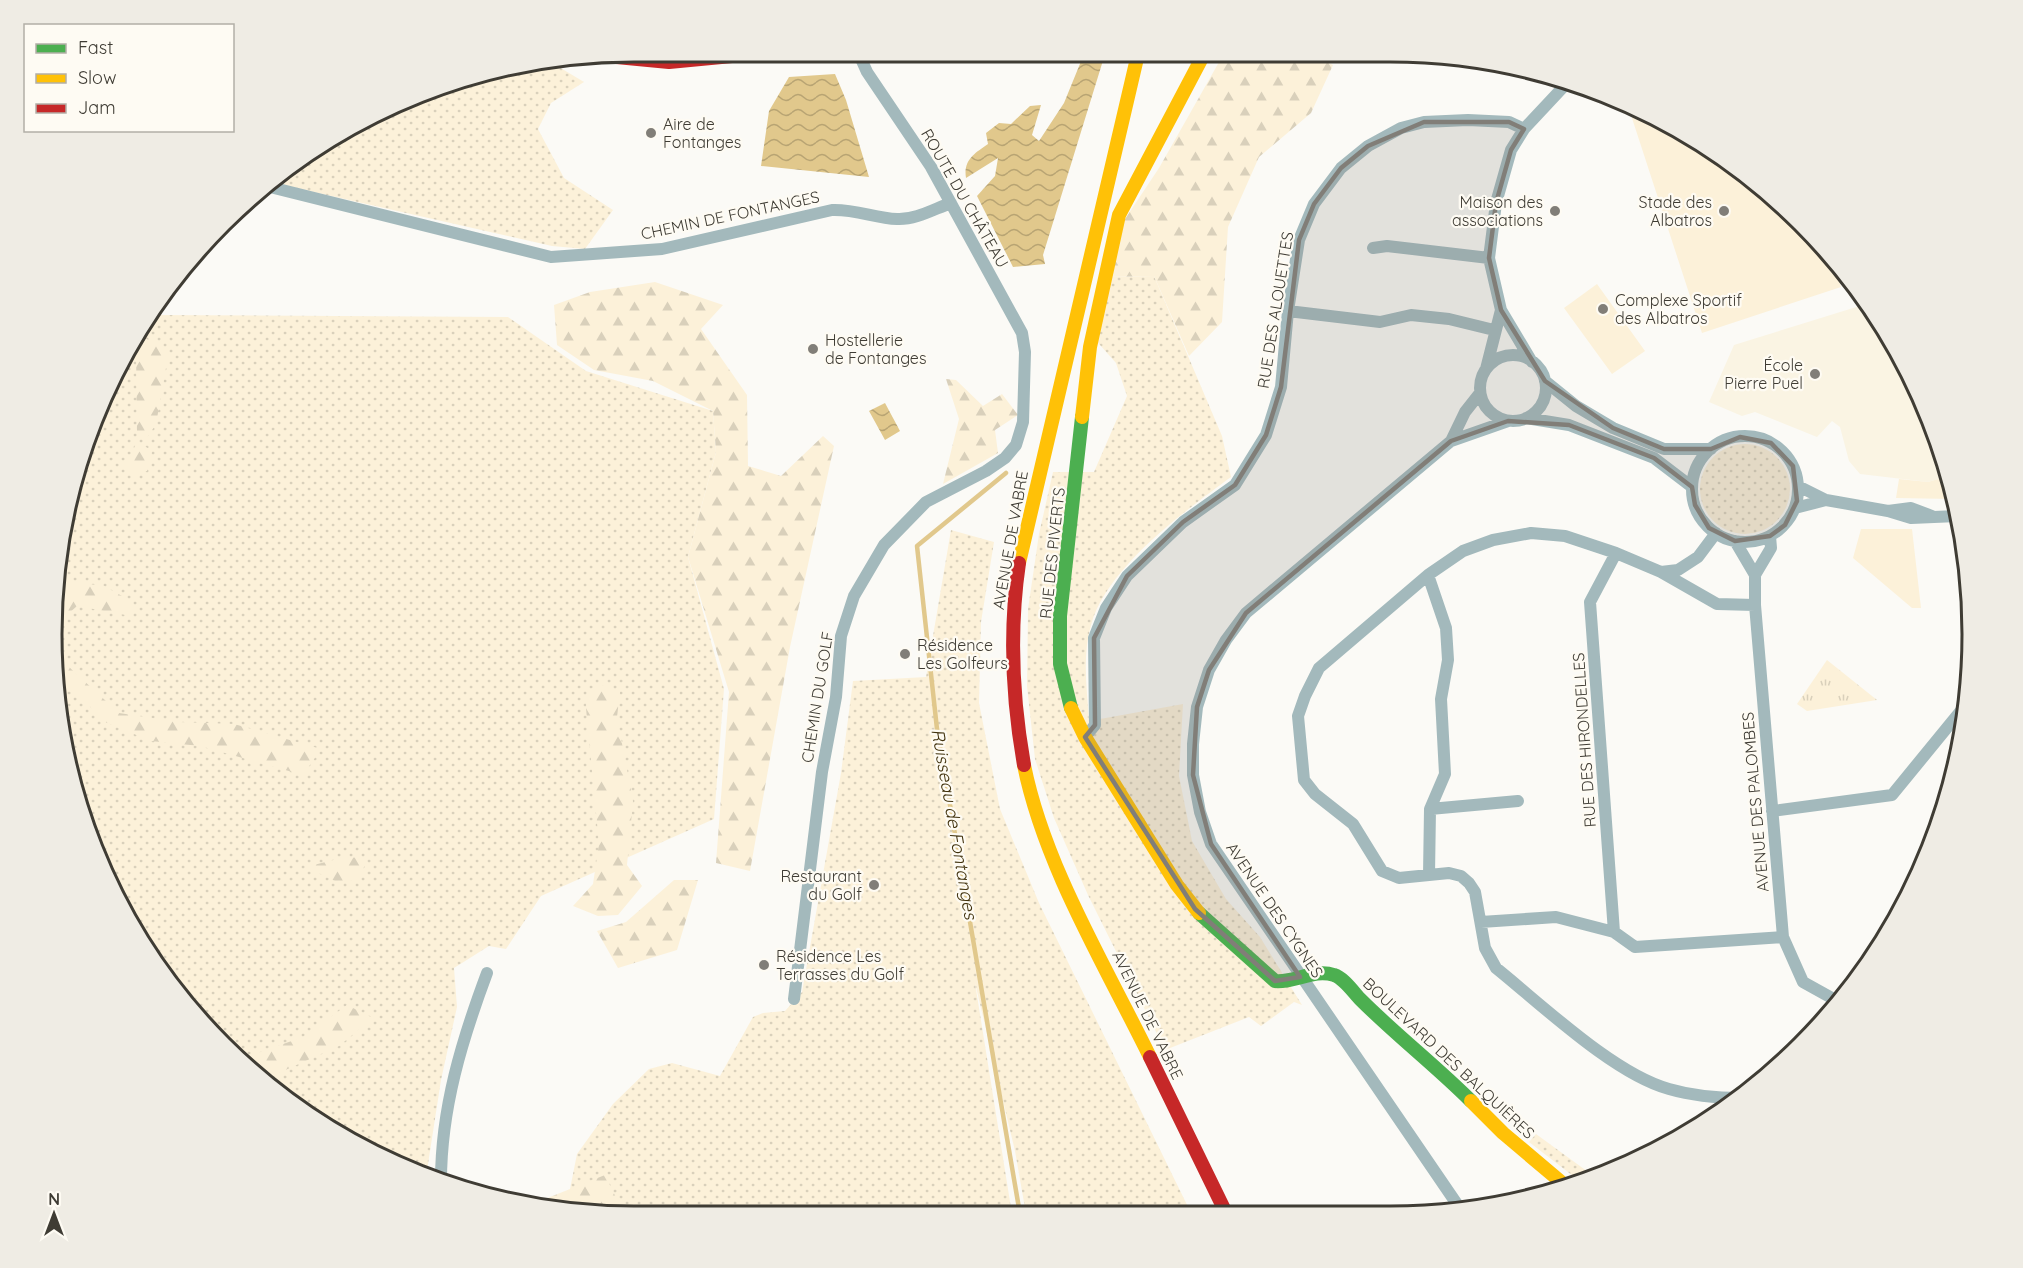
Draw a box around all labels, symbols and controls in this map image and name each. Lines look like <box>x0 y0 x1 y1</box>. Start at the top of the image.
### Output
legend <box>24 24 234 132</box>
text: Fast <box>78 36 113 59</box>
text: Slow <box>78 66 116 89</box>
text: Jam <box>78 96 116 119</box>
place label: Aire de Fontanges <box>663 114 741 152</box>
street label: ROUTE DU CHÂTEAU <box>917 125 1013 271</box>
marker: Aire de Fontanges <box>644 126 658 140</box>
street label: CHEMIN DE FONTANGES <box>639 186 821 244</box>
place label: Maison des associations <box>1452 192 1543 230</box>
place label: Stade des Albatros <box>1639 192 1712 230</box>
marker: Maison des associations <box>1548 204 1562 218</box>
marker: Stade des Albatros <box>1717 204 1731 218</box>
street label: RUE DES ALOUETTES <box>1253 230 1297 390</box>
place label: Complexe Sportif des Albatros <box>1615 290 1742 328</box>
marker: Complexe Sportif des Albatros <box>1596 302 1610 316</box>
place label: Hostellerie de Fontanges <box>825 330 926 368</box>
marker: Hostellerie de Fontanges <box>806 342 820 356</box>
place label: École Pierre Puel <box>1724 355 1803 393</box>
marker: École Pierre Puel <box>1808 367 1822 381</box>
street label: AVENUE DE VABRE <box>988 469 1032 611</box>
street label: RUE DES PIVERTS <box>1035 486 1069 620</box>
street label: CHEMIN DU GOLF <box>797 630 837 764</box>
place label: Résidence Les Golfeurs <box>917 635 1008 673</box>
marker: Résidence Les Golfeurs <box>898 647 912 661</box>
street label: RUE DES HIRONDELLES <box>1568 652 1600 828</box>
street label: AVENUE DES PALOMBES <box>1737 711 1773 893</box>
water label: Ruisseau de Fontanges <box>926 727 983 923</box>
street label: AVENUE DES CYGNES <box>1222 839 1328 981</box>
place label: Restaurant du Golf <box>780 866 862 904</box>
marker: Restaurant du Golf <box>867 878 881 892</box>
place label: Résidence Les Terrasses du Golf <box>776 946 904 984</box>
street label: AVENUE DE VABRE <box>1108 947 1188 1083</box>
marker: Résidence Les Terrasses du Golf <box>757 958 771 972</box>
street label: BOULEVARD DES BALQUIÈRES <box>1359 973 1539 1143</box>
north arrow <box>24 1184 84 1244</box>
text: N <box>48 1189 60 1209</box>

